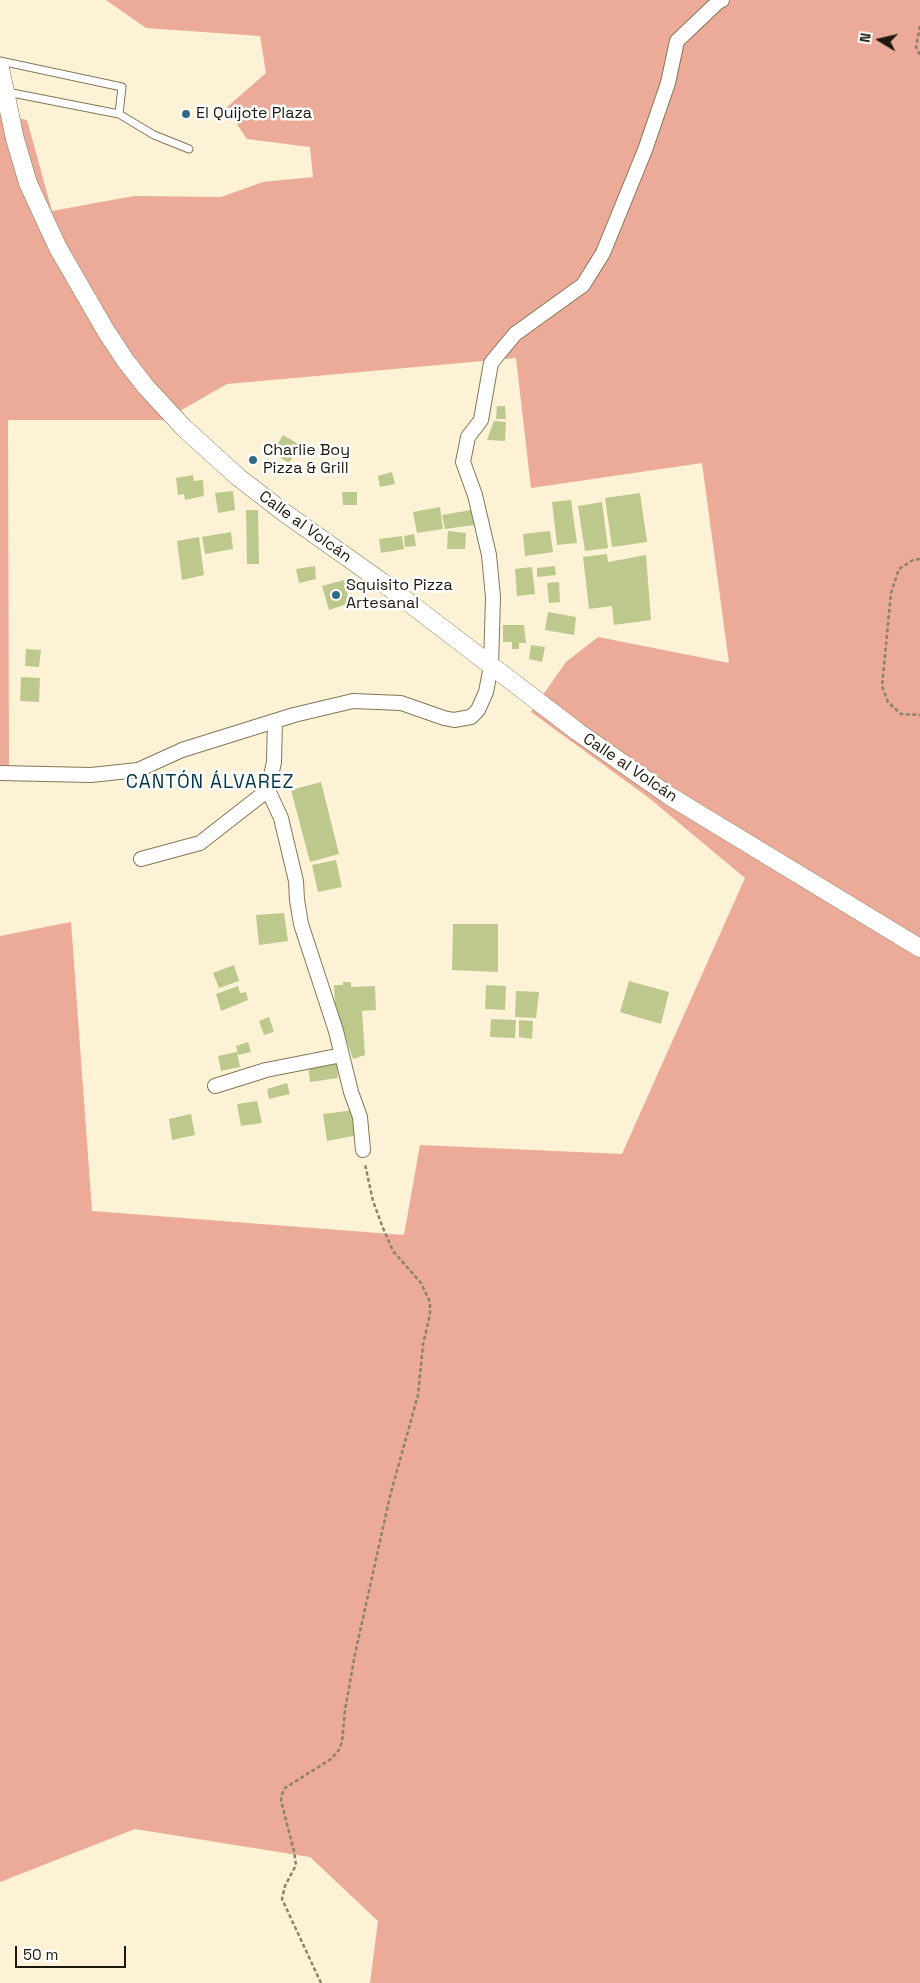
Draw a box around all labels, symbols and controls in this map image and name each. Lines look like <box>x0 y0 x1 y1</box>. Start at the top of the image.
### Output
north arrow <box>855 15 905 65</box>
text: N <box>856 32 875 44</box>
place label: El Quijote Plaza <box>196 104 312 124</box>
marker: El Quijote Plaza <box>180 108 192 120</box>
place label: Charlie Boy Pizza & Grill <box>263 441 350 479</box>
marker: Charlie Boy Pizza & Grill <box>247 454 259 466</box>
street label: Calle al Volcán <box>255 487 355 567</box>
place label: Squisito Pizza Artesanal <box>346 576 453 614</box>
marker: Squisito Pizza Artesanal <box>330 589 342 601</box>
street label: Calle al Volcán <box>579 729 681 807</box>
district label: CANTÓN ÁLVAREZ <box>124 772 296 794</box>
scale bar <box>18 1936 129 1968</box>
text: 50 m <box>23 1945 58 1964</box>

